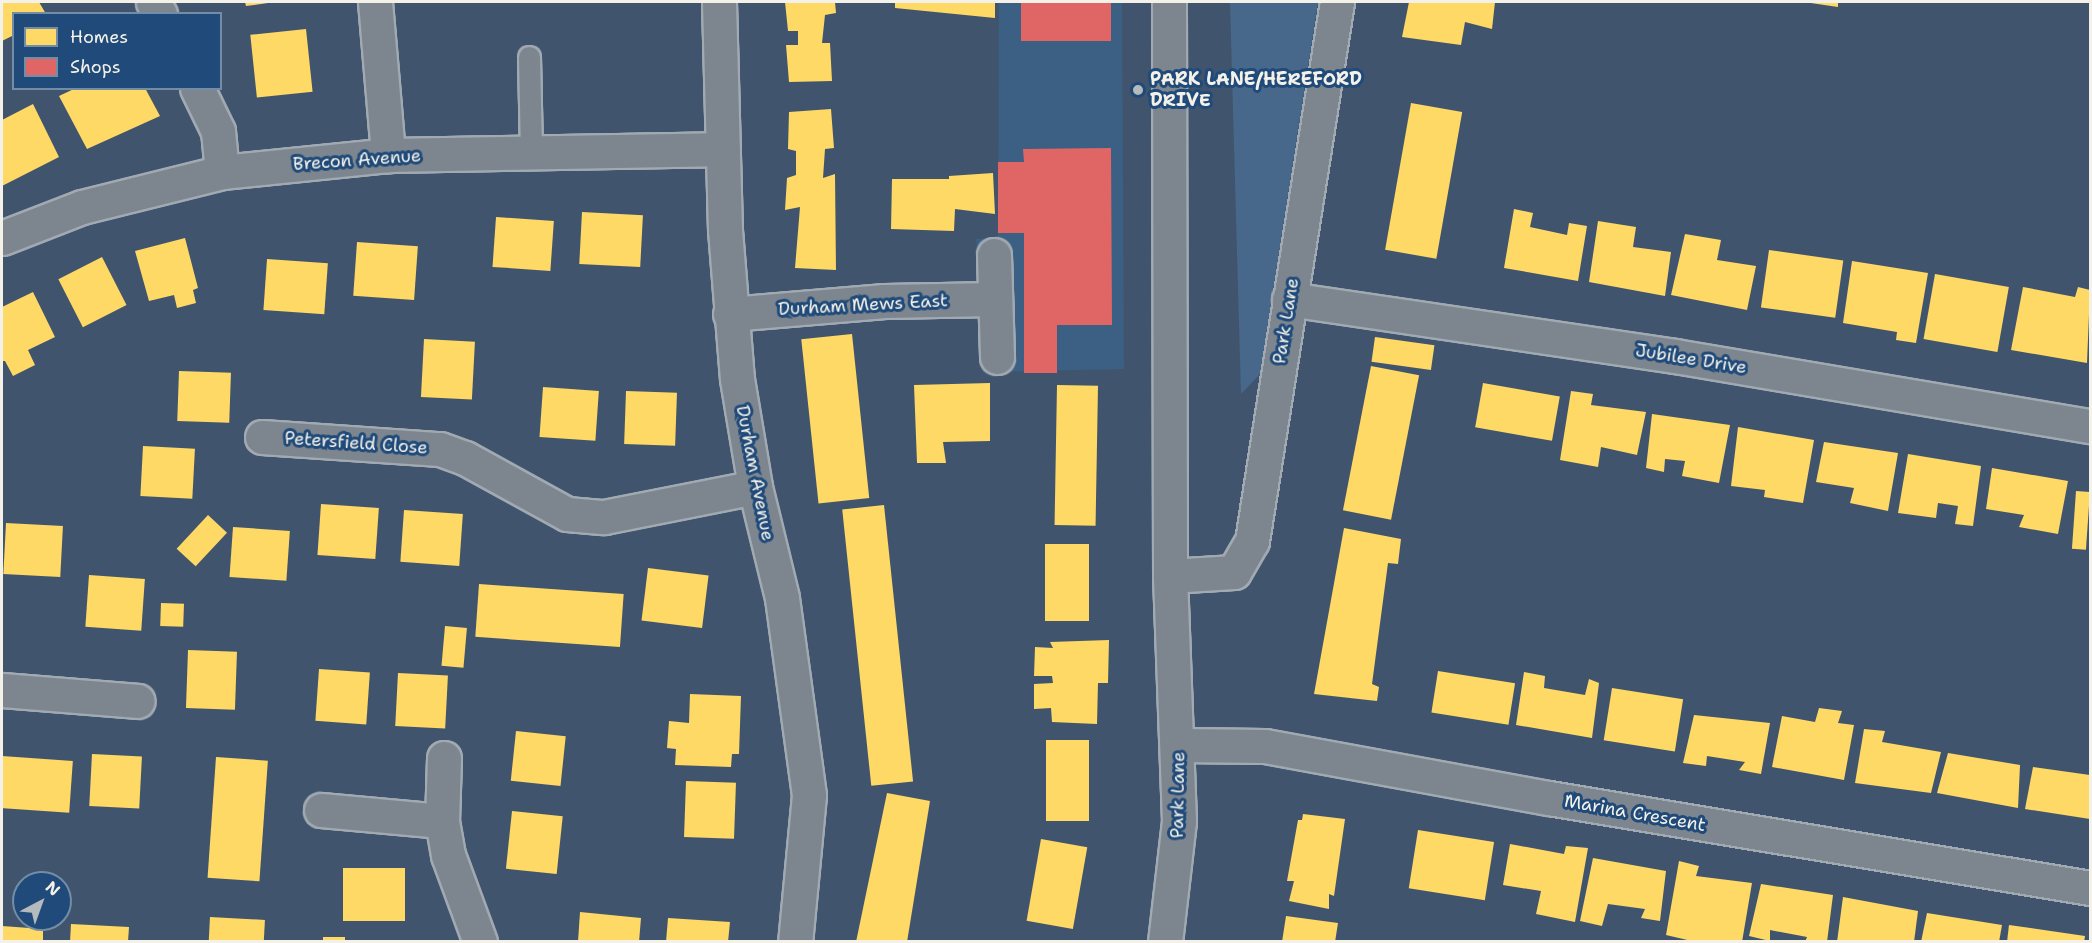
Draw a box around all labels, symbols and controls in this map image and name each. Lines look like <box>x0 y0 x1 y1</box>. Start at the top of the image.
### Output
legend <box>12 12 222 90</box>
text: Homes <box>70 25 128 49</box>
text: Shops <box>70 55 121 79</box>
place label: PARK LANE/HEREFORD DRIVE <box>1150 69 1362 112</box>
marker: PARK LANE/HEREFORD DRIVE <box>1131 83 1145 97</box>
street label: Brecon Avenue <box>292 145 422 175</box>
street label: Park Lane <box>1269 276 1303 366</box>
street label: Durham Mews East <box>778 290 948 320</box>
street label: Jubilee Drive <box>1634 340 1748 378</box>
street label: Durham Avenue <box>731 404 779 542</box>
street label: Petersfield Close <box>284 427 428 459</box>
street label: Park Lane <box>1166 751 1190 839</box>
street label: Marina Crescent <box>1563 790 1707 836</box>
north arrow <box>12 871 72 931</box>
text: N <box>41 876 65 901</box>

